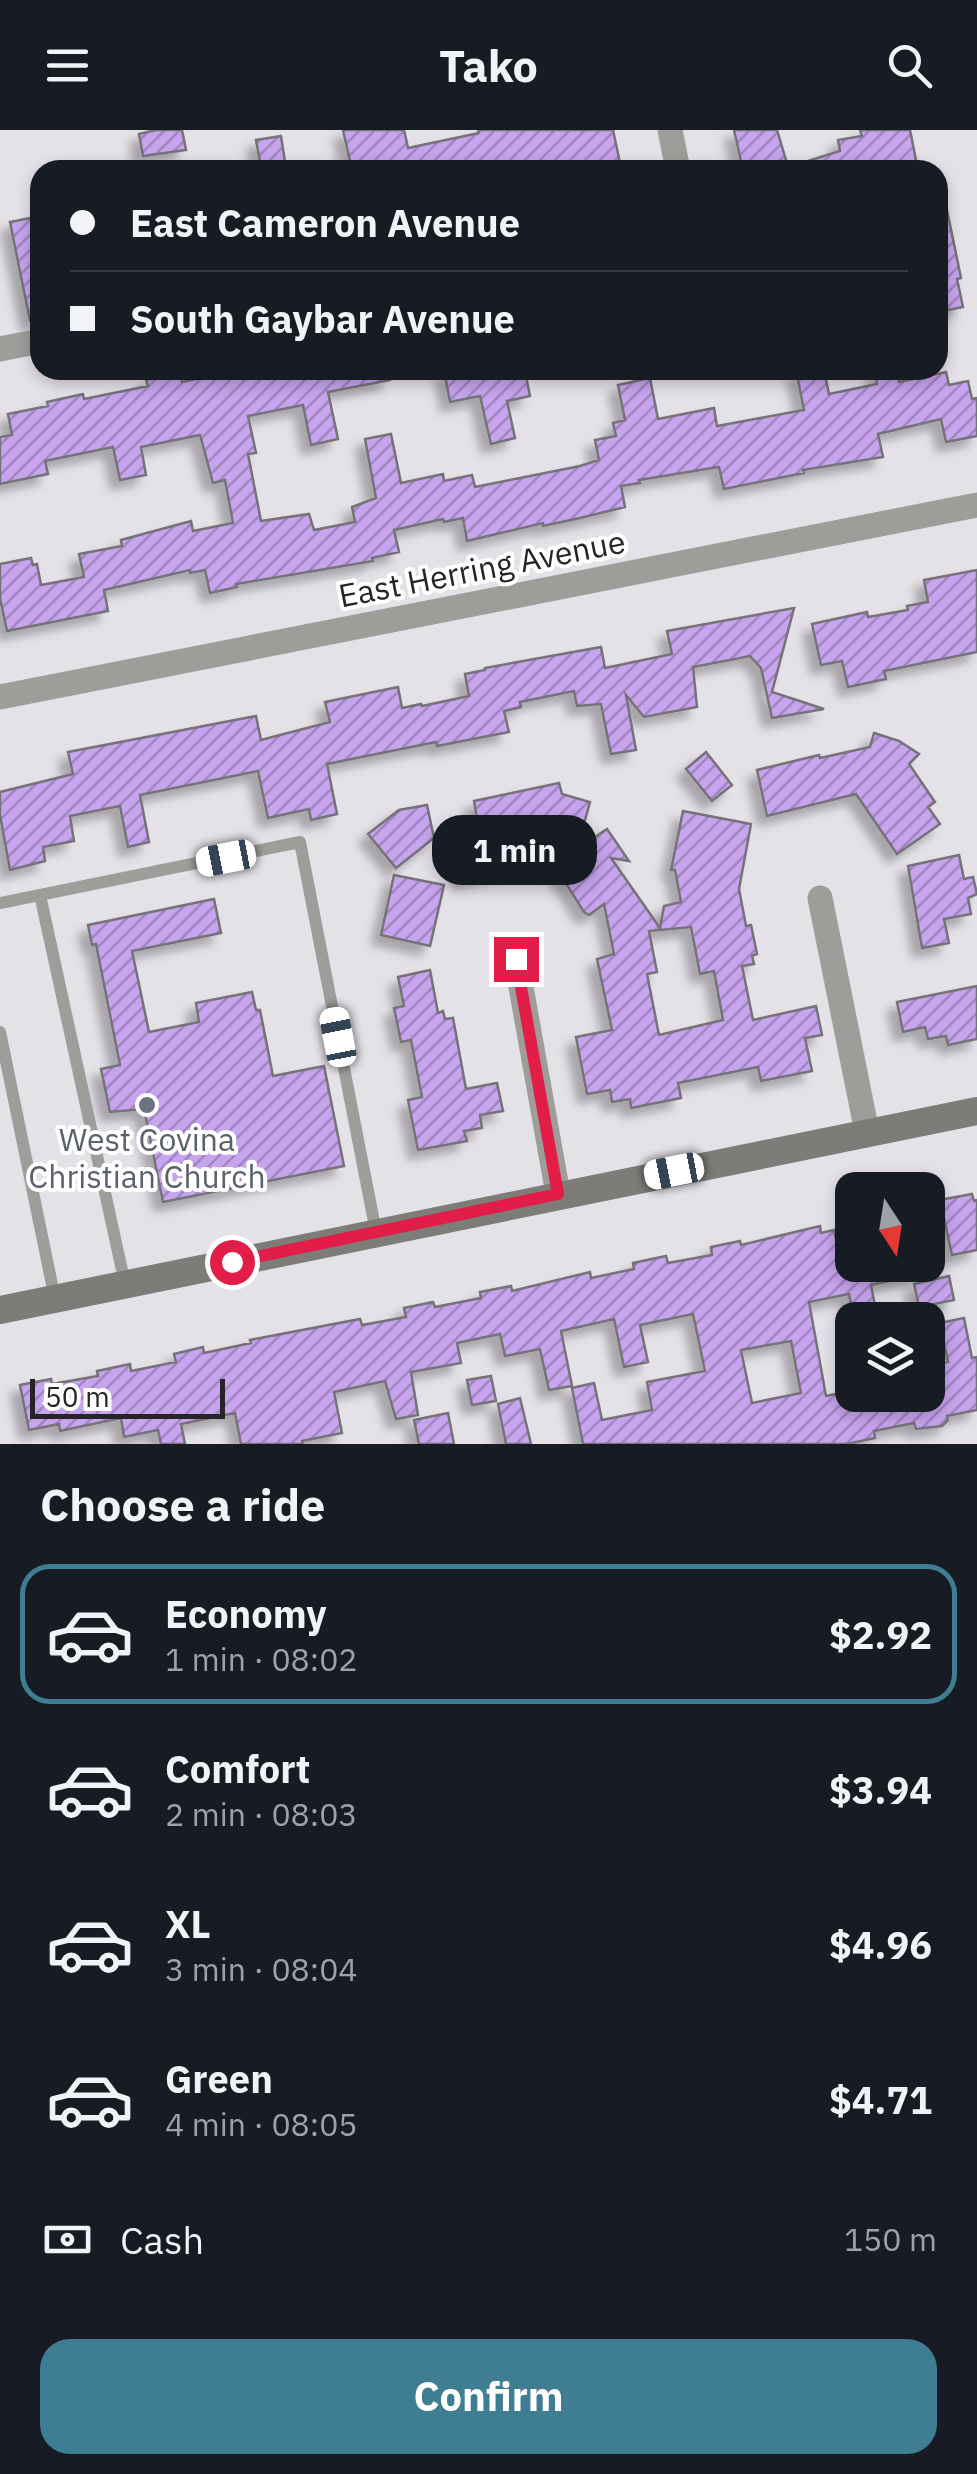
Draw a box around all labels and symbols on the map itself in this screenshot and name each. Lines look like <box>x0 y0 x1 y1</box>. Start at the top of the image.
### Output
street label: East Herring Avenue <box>335 520 629 616</box>
callout: 1 min <box>434 814 598 884</box>
car <box>194 838 258 878</box>
route end <box>494 937 539 982</box>
car <box>318 1005 358 1069</box>
marker: West Covina Christian Church <box>136 1094 158 1116</box>
place label: West Covina Christian Church <box>28 1118 266 1197</box>
car <box>642 1151 706 1191</box>
north arrow <box>835 1172 945 1282</box>
route start <box>210 1240 255 1285</box>
scale bar <box>30 1374 225 1418</box>

